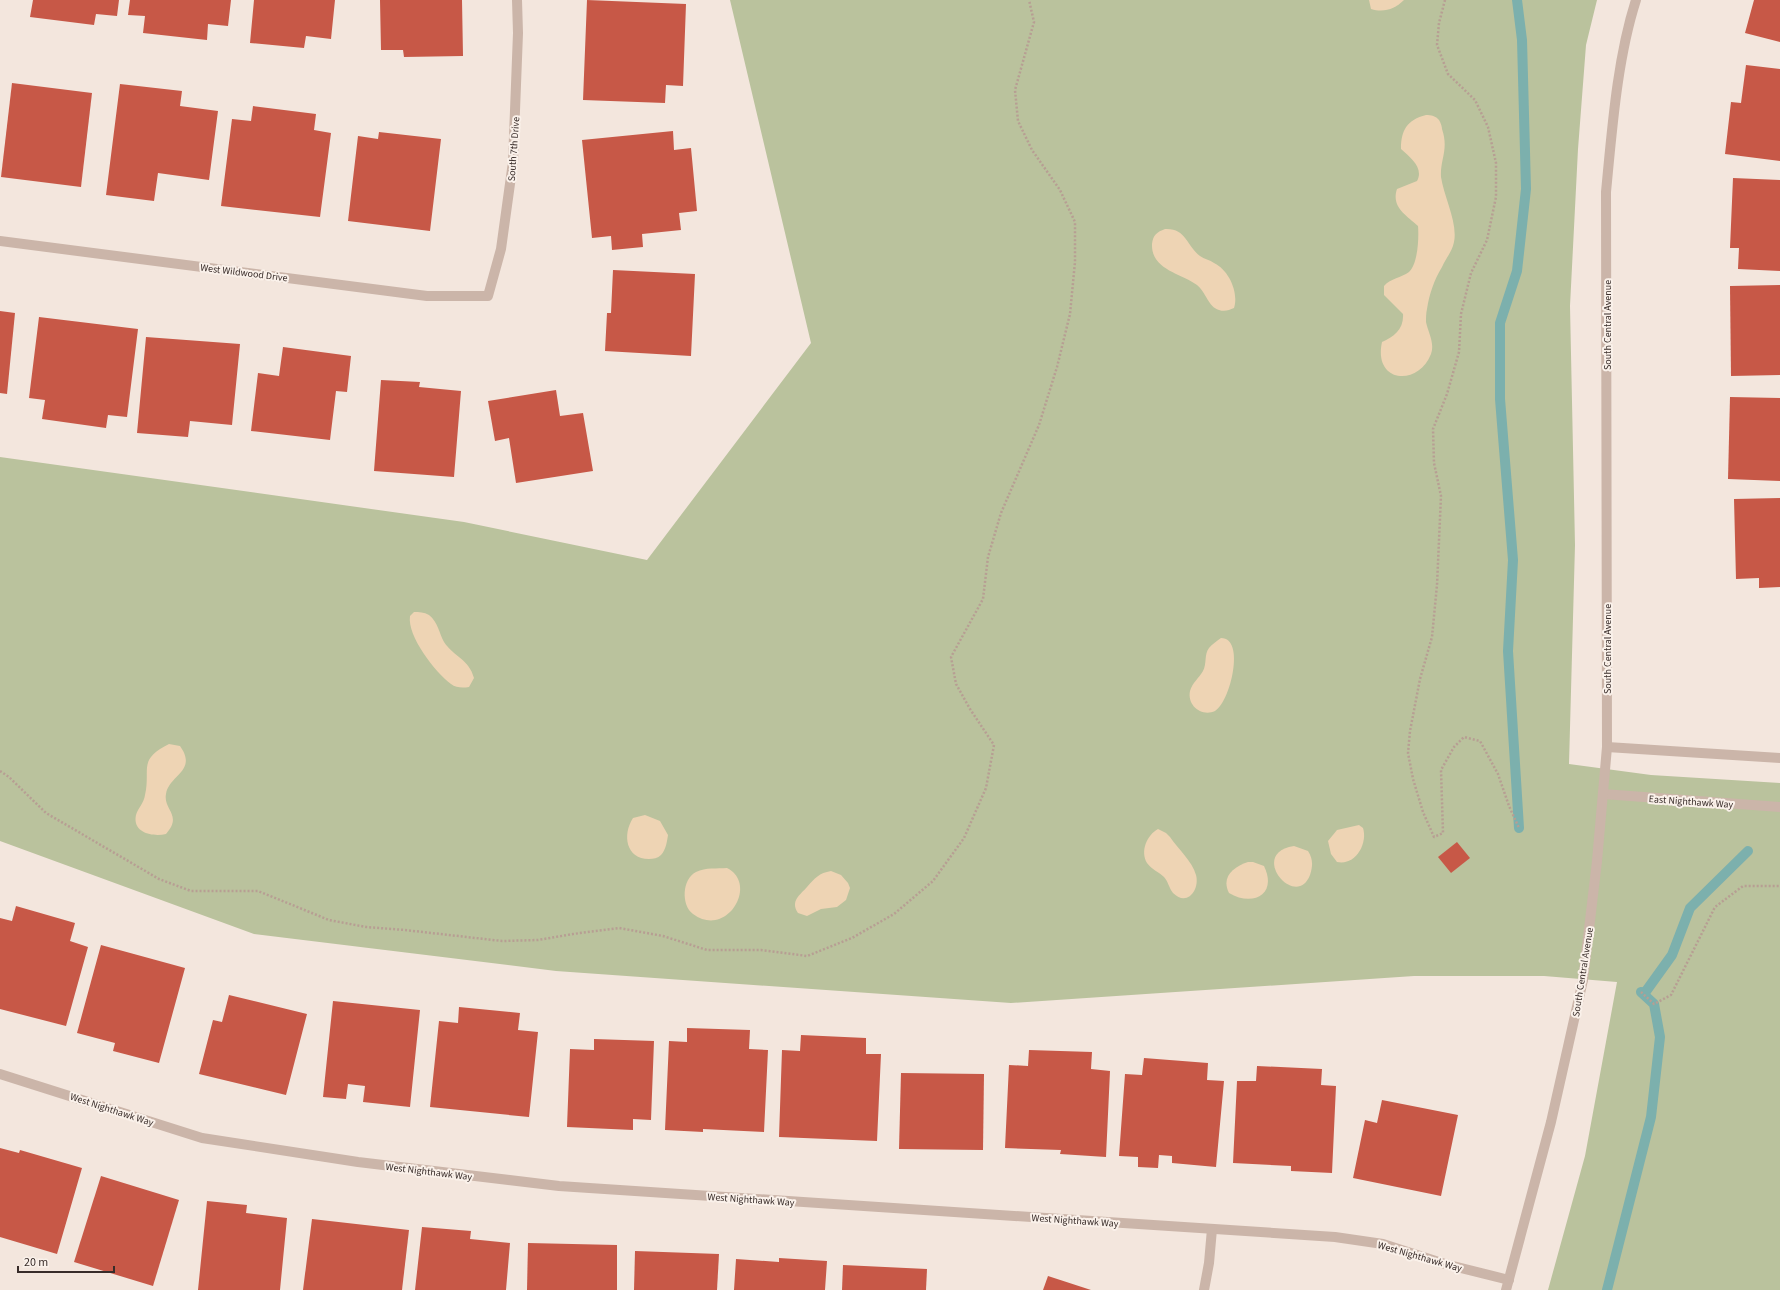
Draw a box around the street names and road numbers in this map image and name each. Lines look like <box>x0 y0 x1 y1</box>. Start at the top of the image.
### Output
street label: South 7th Drive <box>505 116 523 182</box>
street label: West Wildwood Drive <box>199 261 288 285</box>
street label: South Central Avenue <box>1601 280 1615 370</box>
street label: South Central Avenue <box>1601 604 1615 694</box>
street label: East Nighthawk Way <box>1648 792 1734 812</box>
street label: South Central Avenue <box>1569 926 1597 1018</box>
street label: West Nighthawk Way <box>68 1090 156 1130</box>
street label: West Nighthawk Way <box>385 1160 473 1184</box>
street label: West Nighthawk Way <box>707 1190 795 1210</box>
street label: West Nighthawk Way <box>1031 1211 1119 1231</box>
street label: West Nighthawk Way <box>1376 1238 1464 1276</box>

